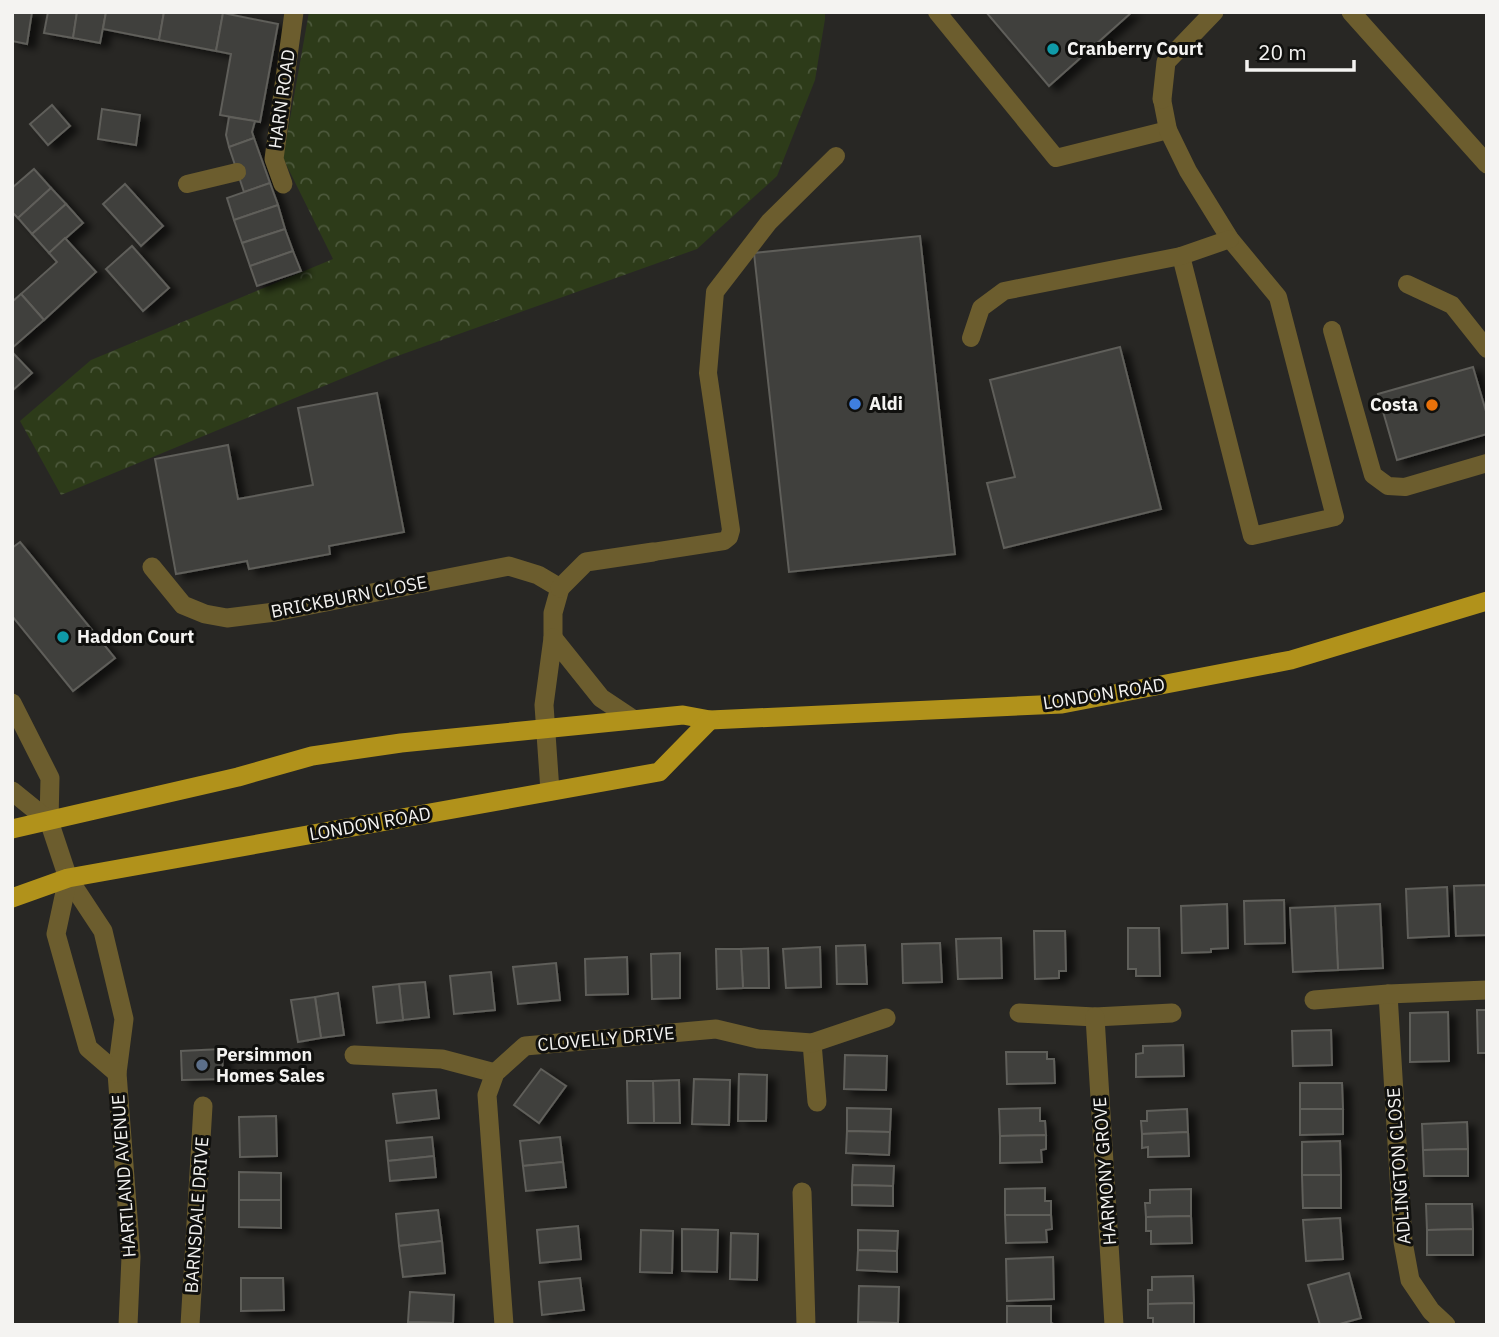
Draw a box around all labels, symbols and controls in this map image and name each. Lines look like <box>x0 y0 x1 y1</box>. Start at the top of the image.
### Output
scale bar <box>1247 28 1354 72</box>
place label: Cranberry Court <box>1067 37 1203 60</box>
text: 20 m <box>1258 38 1307 66</box>
marker: Cranberry Court <box>1045 41 1061 57</box>
street label: HARN ROAD <box>263 48 300 150</box>
place label: Aldi <box>869 392 903 415</box>
place label: Costa <box>1370 393 1418 416</box>
marker: Aldi <box>847 396 863 412</box>
marker: Costa <box>1424 397 1440 413</box>
street label: BRICKBURN CLOSE <box>269 570 429 623</box>
place label: Haddon Court <box>77 625 194 648</box>
marker: Haddon Court <box>55 629 71 645</box>
street label: LONDON ROAD <box>1041 673 1167 714</box>
street label: LONDON ROAD <box>307 801 433 846</box>
street label: CLOVELLY DRIVE <box>536 1021 675 1056</box>
place label: Persimmon Homes Sales <box>216 1043 325 1087</box>
marker: Persimmon Homes Sales <box>194 1057 210 1073</box>
street label: ADLINGTON CLOSE <box>1382 1087 1415 1245</box>
street label: HARTLAND AVENUE <box>106 1094 141 1258</box>
street label: HARMONY GROVE <box>1088 1096 1121 1246</box>
street label: BARNSDALE DRIVE <box>180 1136 213 1294</box>

